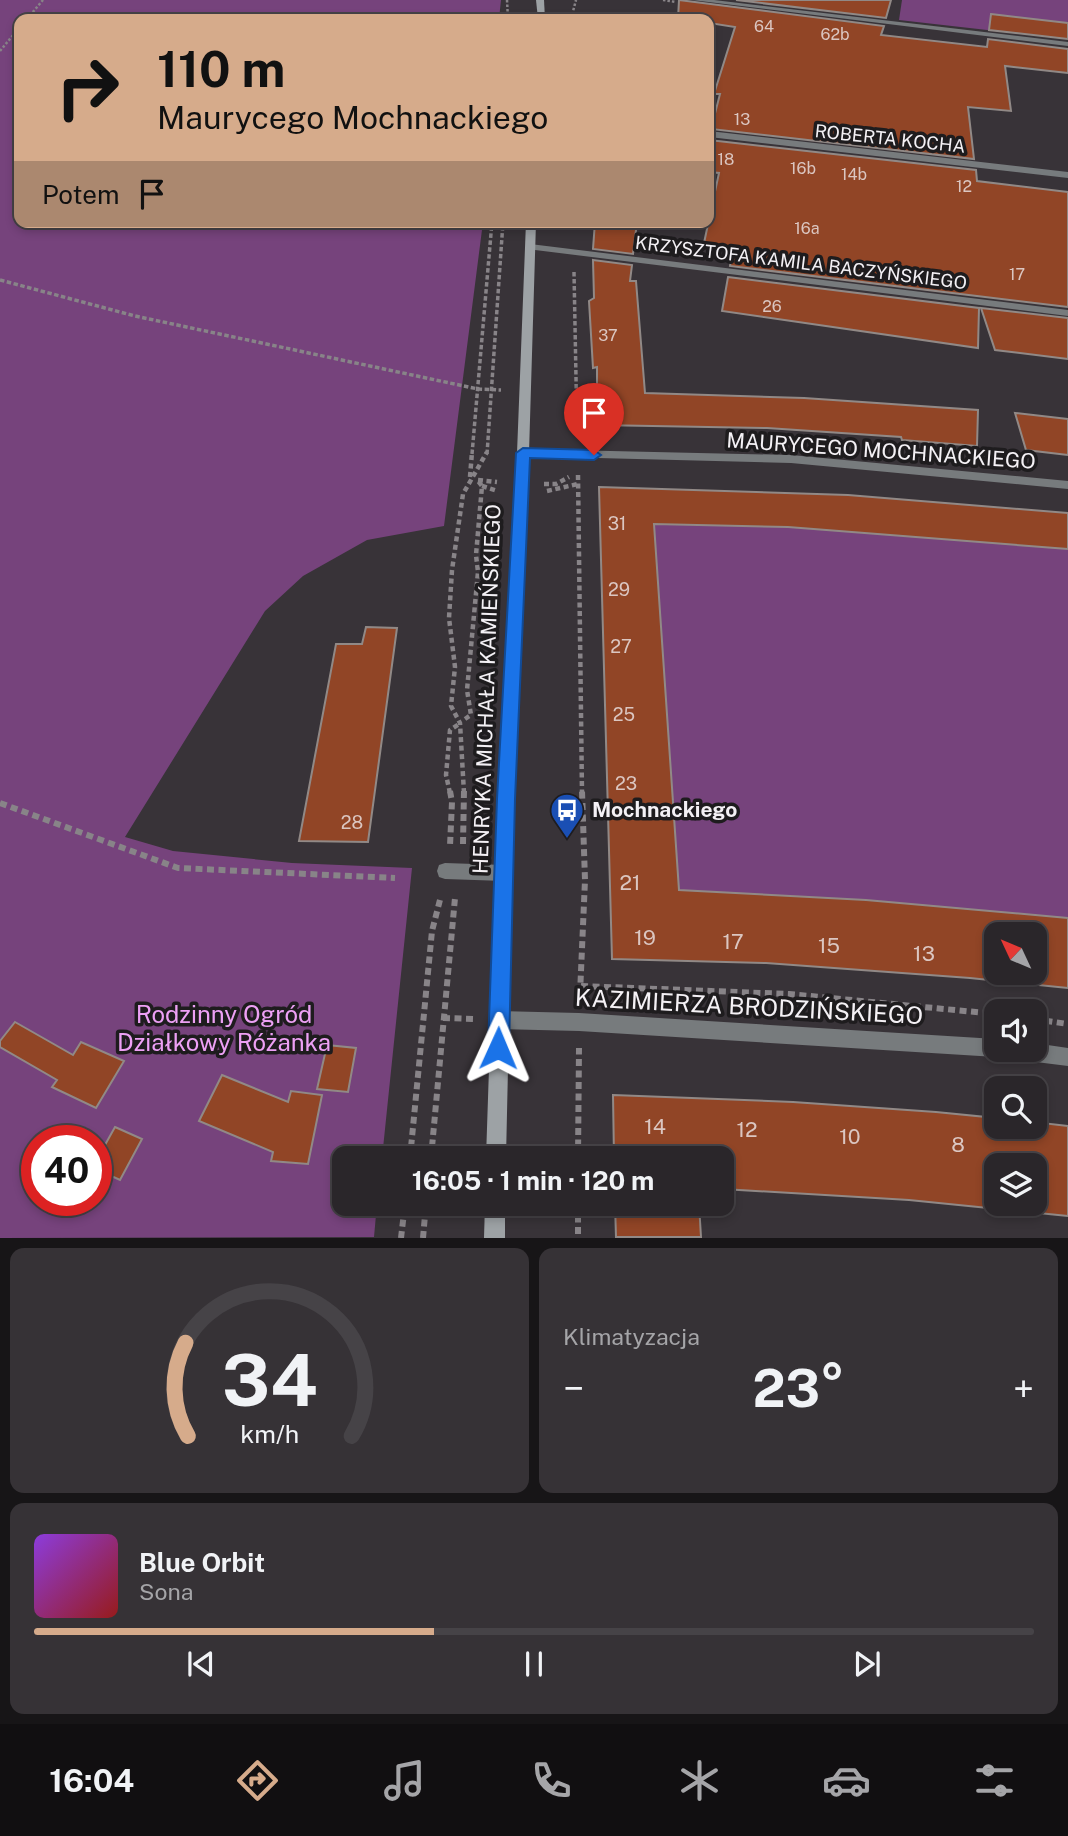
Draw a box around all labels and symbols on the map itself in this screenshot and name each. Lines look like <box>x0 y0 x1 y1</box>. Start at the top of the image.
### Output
house number: 64 <box>754 17 774 36</box>
house number: 62b <box>820 25 850 44</box>
house number: 13 <box>734 110 750 129</box>
street label: ROBERTA KOCHA <box>814 120 967 157</box>
house number: 18 <box>718 150 734 169</box>
house number: 16b <box>790 159 816 178</box>
house number: 14b <box>841 165 867 184</box>
house number: 12 <box>956 177 972 196</box>
house number: 16a <box>794 219 820 238</box>
street label: KRZYSZTOFA KAMILA BACZYŃSKIEGO <box>634 231 968 293</box>
house number: 17 <box>1009 265 1025 284</box>
house number: 26 <box>762 297 782 316</box>
house number: 37 <box>598 326 618 345</box>
pin <box>564 383 624 455</box>
street label: MAURYCEGO MOCHNACKIEGO <box>726 427 1037 474</box>
street label: HENRYKA MICHAŁA KAMIEŃSKIEGO <box>468 504 505 874</box>
house number: 31 <box>608 513 626 534</box>
house number: 29 <box>608 579 630 600</box>
house number: 27 <box>610 636 632 657</box>
house number: 25 <box>613 704 635 725</box>
house number: 23 <box>615 773 637 794</box>
bus stop icon: Mochnackiego <box>548 791 586 840</box>
place label: Mochnackiego <box>592 797 737 822</box>
house number: 28 <box>341 812 363 833</box>
house number: 21 <box>619 870 641 895</box>
north arrow <box>984 922 1046 985</box>
house number: 19 <box>634 925 656 950</box>
house number: 17 <box>722 929 744 954</box>
house number: 15 <box>818 933 840 958</box>
house number: 13 <box>913 941 935 966</box>
street label: KAZIMIERZA BRODZIŃSKIEGO <box>574 983 924 1029</box>
park label: Rodzinny Ogród Działkowy Różanka <box>117 1000 331 1056</box>
position arrow <box>461 1011 535 1085</box>
house number: 14 <box>644 1114 666 1139</box>
house number: 12 <box>736 1117 758 1142</box>
house number: 10 <box>839 1124 861 1149</box>
speed limit sign: 40 <box>21 1125 112 1216</box>
house number: 8 <box>951 1132 965 1157</box>

